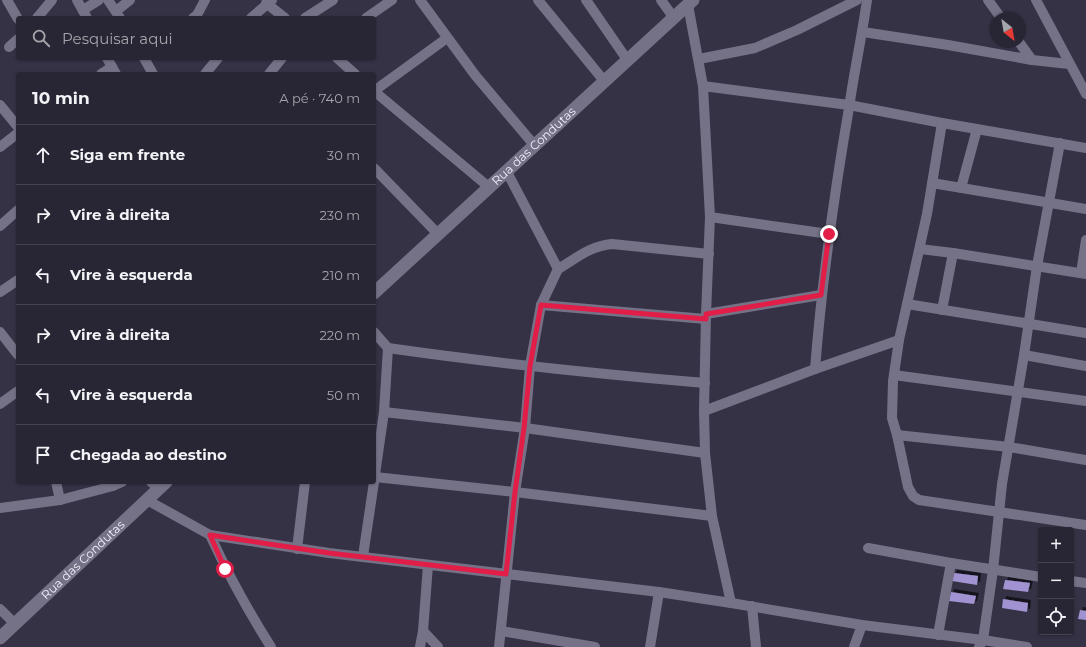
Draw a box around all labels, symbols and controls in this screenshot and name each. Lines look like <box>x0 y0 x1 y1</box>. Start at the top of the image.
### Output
north arrow <box>990 12 1026 48</box>
search box <box>16 16 376 60</box>
icon: search <box>30 27 52 49</box>
text: Pesquisar aqui <box>62 29 173 48</box>
text: 10 min <box>32 88 90 108</box>
text: A pé · 740 m <box>279 90 360 106</box>
street label: Rua das Condutas <box>488 103 579 188</box>
icon: ahead <box>32 144 54 166</box>
text: Siga em frente <box>70 145 185 164</box>
text: 30 m <box>327 147 360 163</box>
icon: right <box>32 204 54 226</box>
text: Vire à direita <box>70 205 170 224</box>
text: 230 m <box>319 207 360 223</box>
route end <box>820 225 838 243</box>
icon: left <box>32 264 54 286</box>
text: Vire à esquerda <box>70 265 193 284</box>
text: 210 m <box>322 267 360 283</box>
icon: right <box>32 324 54 346</box>
text: Vire à direita <box>70 325 170 344</box>
text: 220 m <box>319 327 360 343</box>
icon: left <box>32 384 54 406</box>
text: Vire à esquerda <box>70 385 193 404</box>
text: 50 m <box>327 387 360 403</box>
icon: arrive <box>32 444 54 466</box>
text: Chegada ao destino <box>70 445 227 464</box>
street label: Rua das Condutas <box>38 517 128 602</box>
map controls <box>1038 527 1074 635</box>
button: + <box>1038 527 1074 563</box>
route start <box>216 560 234 578</box>
button: − <box>1038 563 1074 599</box>
button: locate <box>1038 599 1074 635</box>

